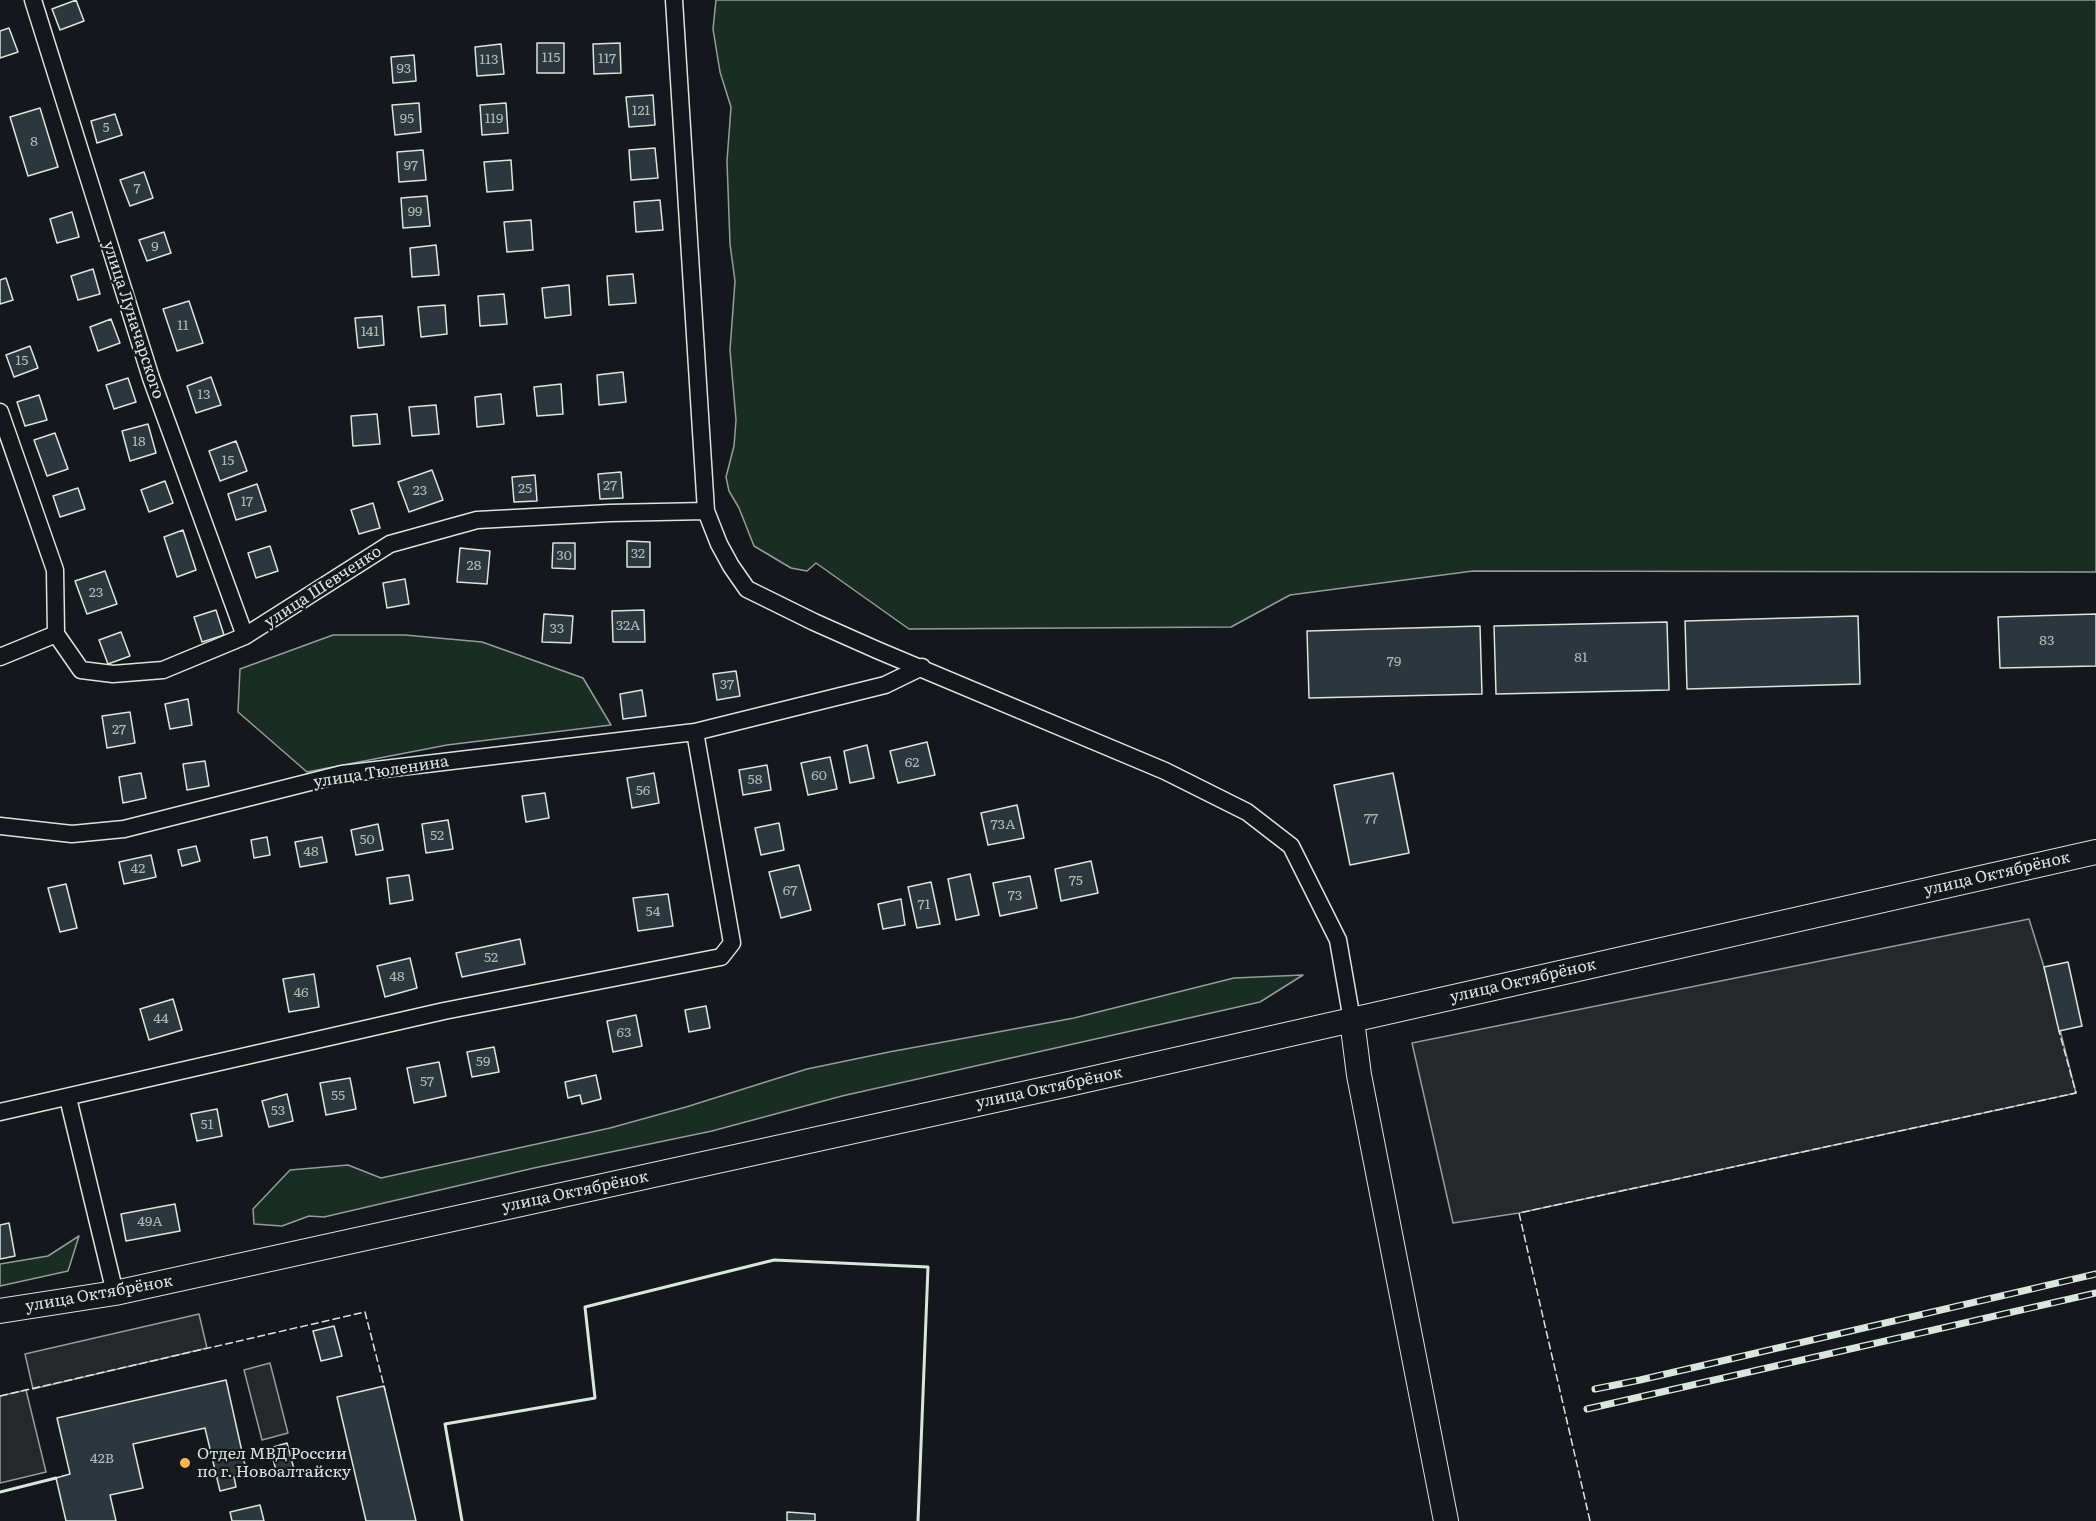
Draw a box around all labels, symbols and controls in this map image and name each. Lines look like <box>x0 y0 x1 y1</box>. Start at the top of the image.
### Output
house number: 115 <box>542 50 560 66</box>
house number: 117 <box>598 51 616 67</box>
house number: 113 <box>480 52 498 68</box>
house number: 93 <box>397 61 411 77</box>
house number: 121 <box>632 103 650 119</box>
house number: 95 <box>400 111 414 127</box>
house number: 119 <box>485 111 503 127</box>
house number: 5 <box>102 120 110 136</box>
house number: 8 <box>30 134 38 150</box>
house number: 97 <box>404 158 418 174</box>
house number: 7 <box>133 181 141 197</box>
house number: 99 <box>408 204 422 220</box>
street label: улица Луначарского <box>98 238 168 402</box>
house number: 9 <box>151 239 159 255</box>
house number: 11 <box>177 318 189 334</box>
house number: 141 <box>361 324 379 340</box>
house number: 15 <box>16 353 28 369</box>
house number: 13 <box>197 387 211 403</box>
house number: 18 <box>132 434 146 450</box>
house number: 15 <box>222 453 234 469</box>
house number: 27 <box>603 478 617 494</box>
house number: 25 <box>518 481 532 497</box>
house number: 23 <box>413 483 427 499</box>
house number: 17 <box>241 494 253 510</box>
street label: улица Шевченко <box>261 542 385 632</box>
house number: 32 <box>631 546 645 562</box>
house number: 30 <box>556 548 572 564</box>
house number: 28 <box>467 558 481 574</box>
house number: 23 <box>89 585 103 601</box>
house number: 32А <box>616 618 640 634</box>
house number: 33 <box>550 621 564 637</box>
house number: 83 <box>2039 633 2055 649</box>
house number: 81 <box>1574 650 1588 666</box>
house number: 79 <box>1387 654 1401 670</box>
house number: 37 <box>720 677 734 693</box>
house number: 27 <box>112 722 126 738</box>
street label: улица Тюленина <box>312 752 450 792</box>
house number: 62 <box>905 755 919 771</box>
house number: 60 <box>811 768 827 784</box>
house number: 58 <box>748 772 762 788</box>
house number: 56 <box>636 783 650 799</box>
house number: 77 <box>1364 811 1378 827</box>
house number: 73А <box>991 817 1015 833</box>
house number: 52 <box>430 828 444 844</box>
house number: 50 <box>359 832 375 848</box>
house number: 48 <box>303 844 319 860</box>
street label: улица Октябрёнок <box>1922 848 2072 900</box>
house number: 42 <box>131 861 145 877</box>
house number: 75 <box>1069 873 1083 889</box>
house number: 67 <box>783 883 797 899</box>
house number: 73 <box>1008 888 1022 904</box>
house number: 71 <box>918 897 930 913</box>
house number: 54 <box>646 904 660 920</box>
house number: 52 <box>484 950 498 966</box>
street label: улица Октябрёнок <box>1448 955 1598 1007</box>
house number: 48 <box>389 969 405 985</box>
house number: 46 <box>293 985 309 1001</box>
house number: 44 <box>153 1011 169 1027</box>
house number: 63 <box>616 1025 632 1041</box>
house number: 59 <box>476 1054 490 1070</box>
street label: улица Октябрёнок <box>974 1063 1124 1113</box>
house number: 57 <box>420 1074 434 1090</box>
house number: 55 <box>331 1088 345 1104</box>
house number: 53 <box>271 1103 285 1119</box>
house number: 51 <box>201 1117 213 1133</box>
street label: улица Октябрёнок <box>500 1167 650 1217</box>
house number: 49А <box>137 1214 163 1230</box>
street label: улица Октябрёнок <box>24 1272 174 1316</box>
place label: Отдел МВД России по г. Новоалтайску <box>197 1444 351 1482</box>
house number: 42В <box>90 1451 114 1467</box>
marker: Отдел МВД России по г. Новоалтайску <box>178 1456 192 1470</box>

